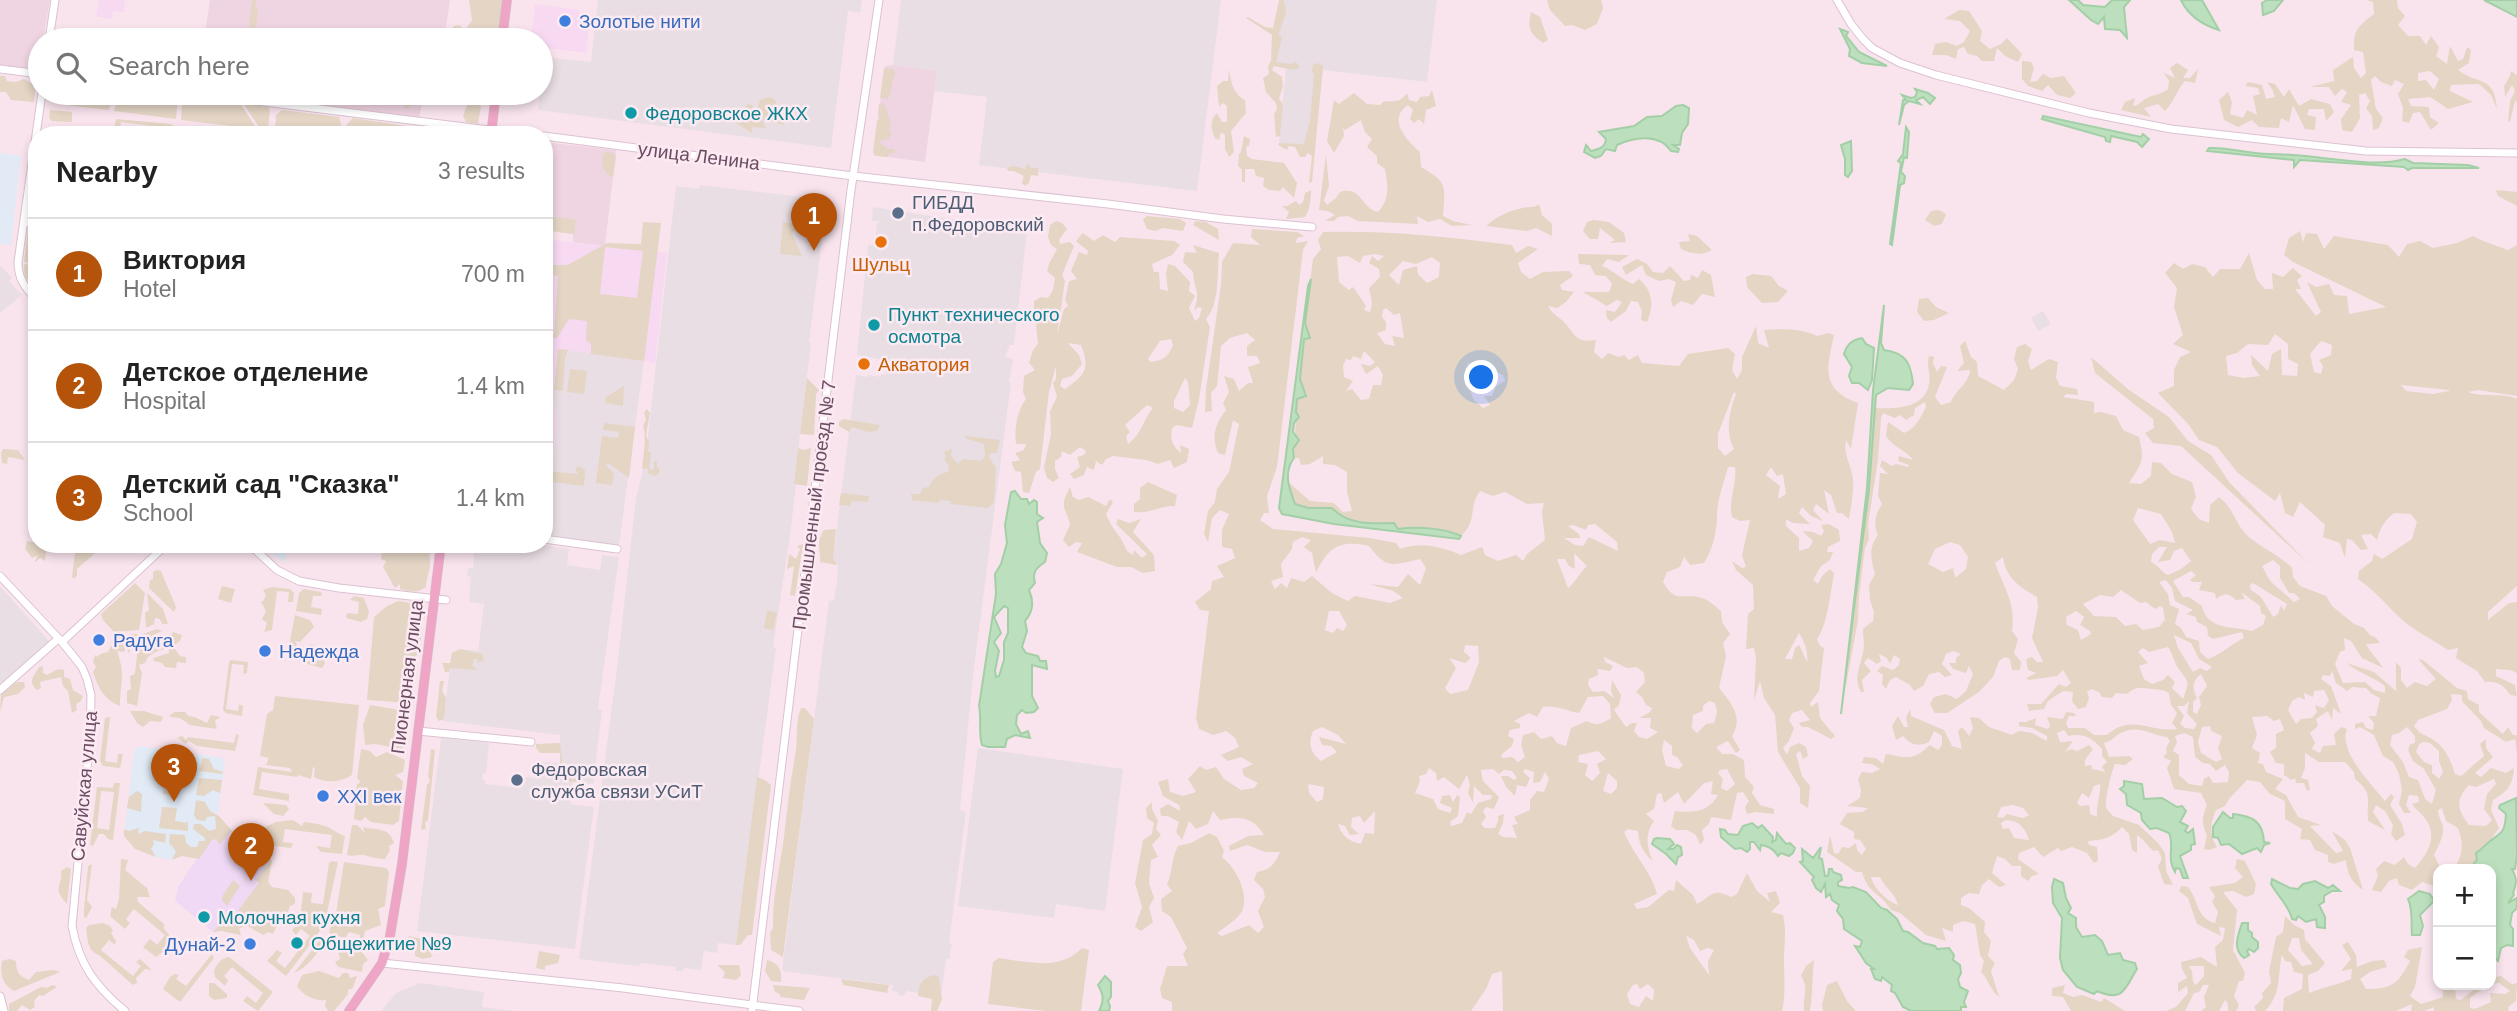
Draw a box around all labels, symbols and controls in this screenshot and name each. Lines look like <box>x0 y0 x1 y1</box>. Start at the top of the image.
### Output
place label: Золотые нити <box>579 11 701 32</box>
marker: Золотые нити <box>557 13 573 29</box>
search box <box>28 28 553 105</box>
icon: search <box>52 48 90 86</box>
text: Search here <box>108 51 250 81</box>
place label: Федоровское ЖКХ <box>645 103 808 124</box>
marker: Федоровское ЖКХ <box>623 105 639 121</box>
street label: улица Ленина <box>637 138 762 174</box>
text: Nearby <box>56 155 158 188</box>
text: 3 results <box>438 158 525 184</box>
place label: ГИБДД п.Федоровский <box>912 192 1044 235</box>
pin: 1 <box>791 193 837 251</box>
marker: ГИБДД п.Федоровский <box>890 205 906 221</box>
marker: Шульц <box>873 234 889 250</box>
text: Виктория <box>123 245 246 275</box>
place label: Шульц <box>852 254 910 275</box>
text: 1 <box>73 261 85 287</box>
text: 700 m <box>461 261 525 287</box>
text: Hotel <box>123 276 177 302</box>
place label: Пункт технического осмотра <box>888 304 1060 347</box>
marker: Пункт технического осмотра <box>866 317 882 333</box>
place label: Акватория <box>878 354 970 375</box>
marker: Акватория <box>856 356 872 372</box>
text: Детское отделение <box>123 357 368 387</box>
your location <box>1464 360 1498 394</box>
text: 2 <box>73 373 85 399</box>
text: 1.4 km <box>456 373 525 399</box>
street label: Промышленный проезд № 7 <box>788 379 840 631</box>
text: Hospital <box>123 388 206 414</box>
text: Детский сад "Сказка" <box>123 469 400 499</box>
text: 3 <box>73 485 85 511</box>
text: 1.4 km <box>456 485 525 511</box>
text: School <box>123 500 193 526</box>
street label: Пионерная улица <box>387 598 427 755</box>
place label: Радуга <box>113 630 174 651</box>
marker: Радуга <box>91 632 107 648</box>
place label: Надежда <box>279 641 360 662</box>
marker: Надежда <box>257 643 273 659</box>
street label: Савуйская улица <box>67 709 101 862</box>
pin: 3 <box>151 744 197 802</box>
place label: Федоровская служба связи УСиТ <box>531 759 703 802</box>
marker: Федоровская служба связи УСиТ <box>509 772 525 788</box>
place label: XXI век <box>337 786 402 807</box>
marker: XXI век <box>315 788 331 804</box>
pin: 2 <box>228 823 274 881</box>
map controls <box>2433 864 2496 990</box>
button: + <box>2433 864 2496 927</box>
place label: Молочная кухня <box>218 907 360 928</box>
marker: Молочная кухня <box>196 909 212 925</box>
button: − <box>2433 927 2496 990</box>
place label: Общежитие №9 <box>311 933 452 954</box>
place label: Дунай-2 <box>165 934 236 955</box>
marker: Общежитие №9 <box>289 935 305 951</box>
marker: Дунай-2 <box>242 936 258 952</box>

